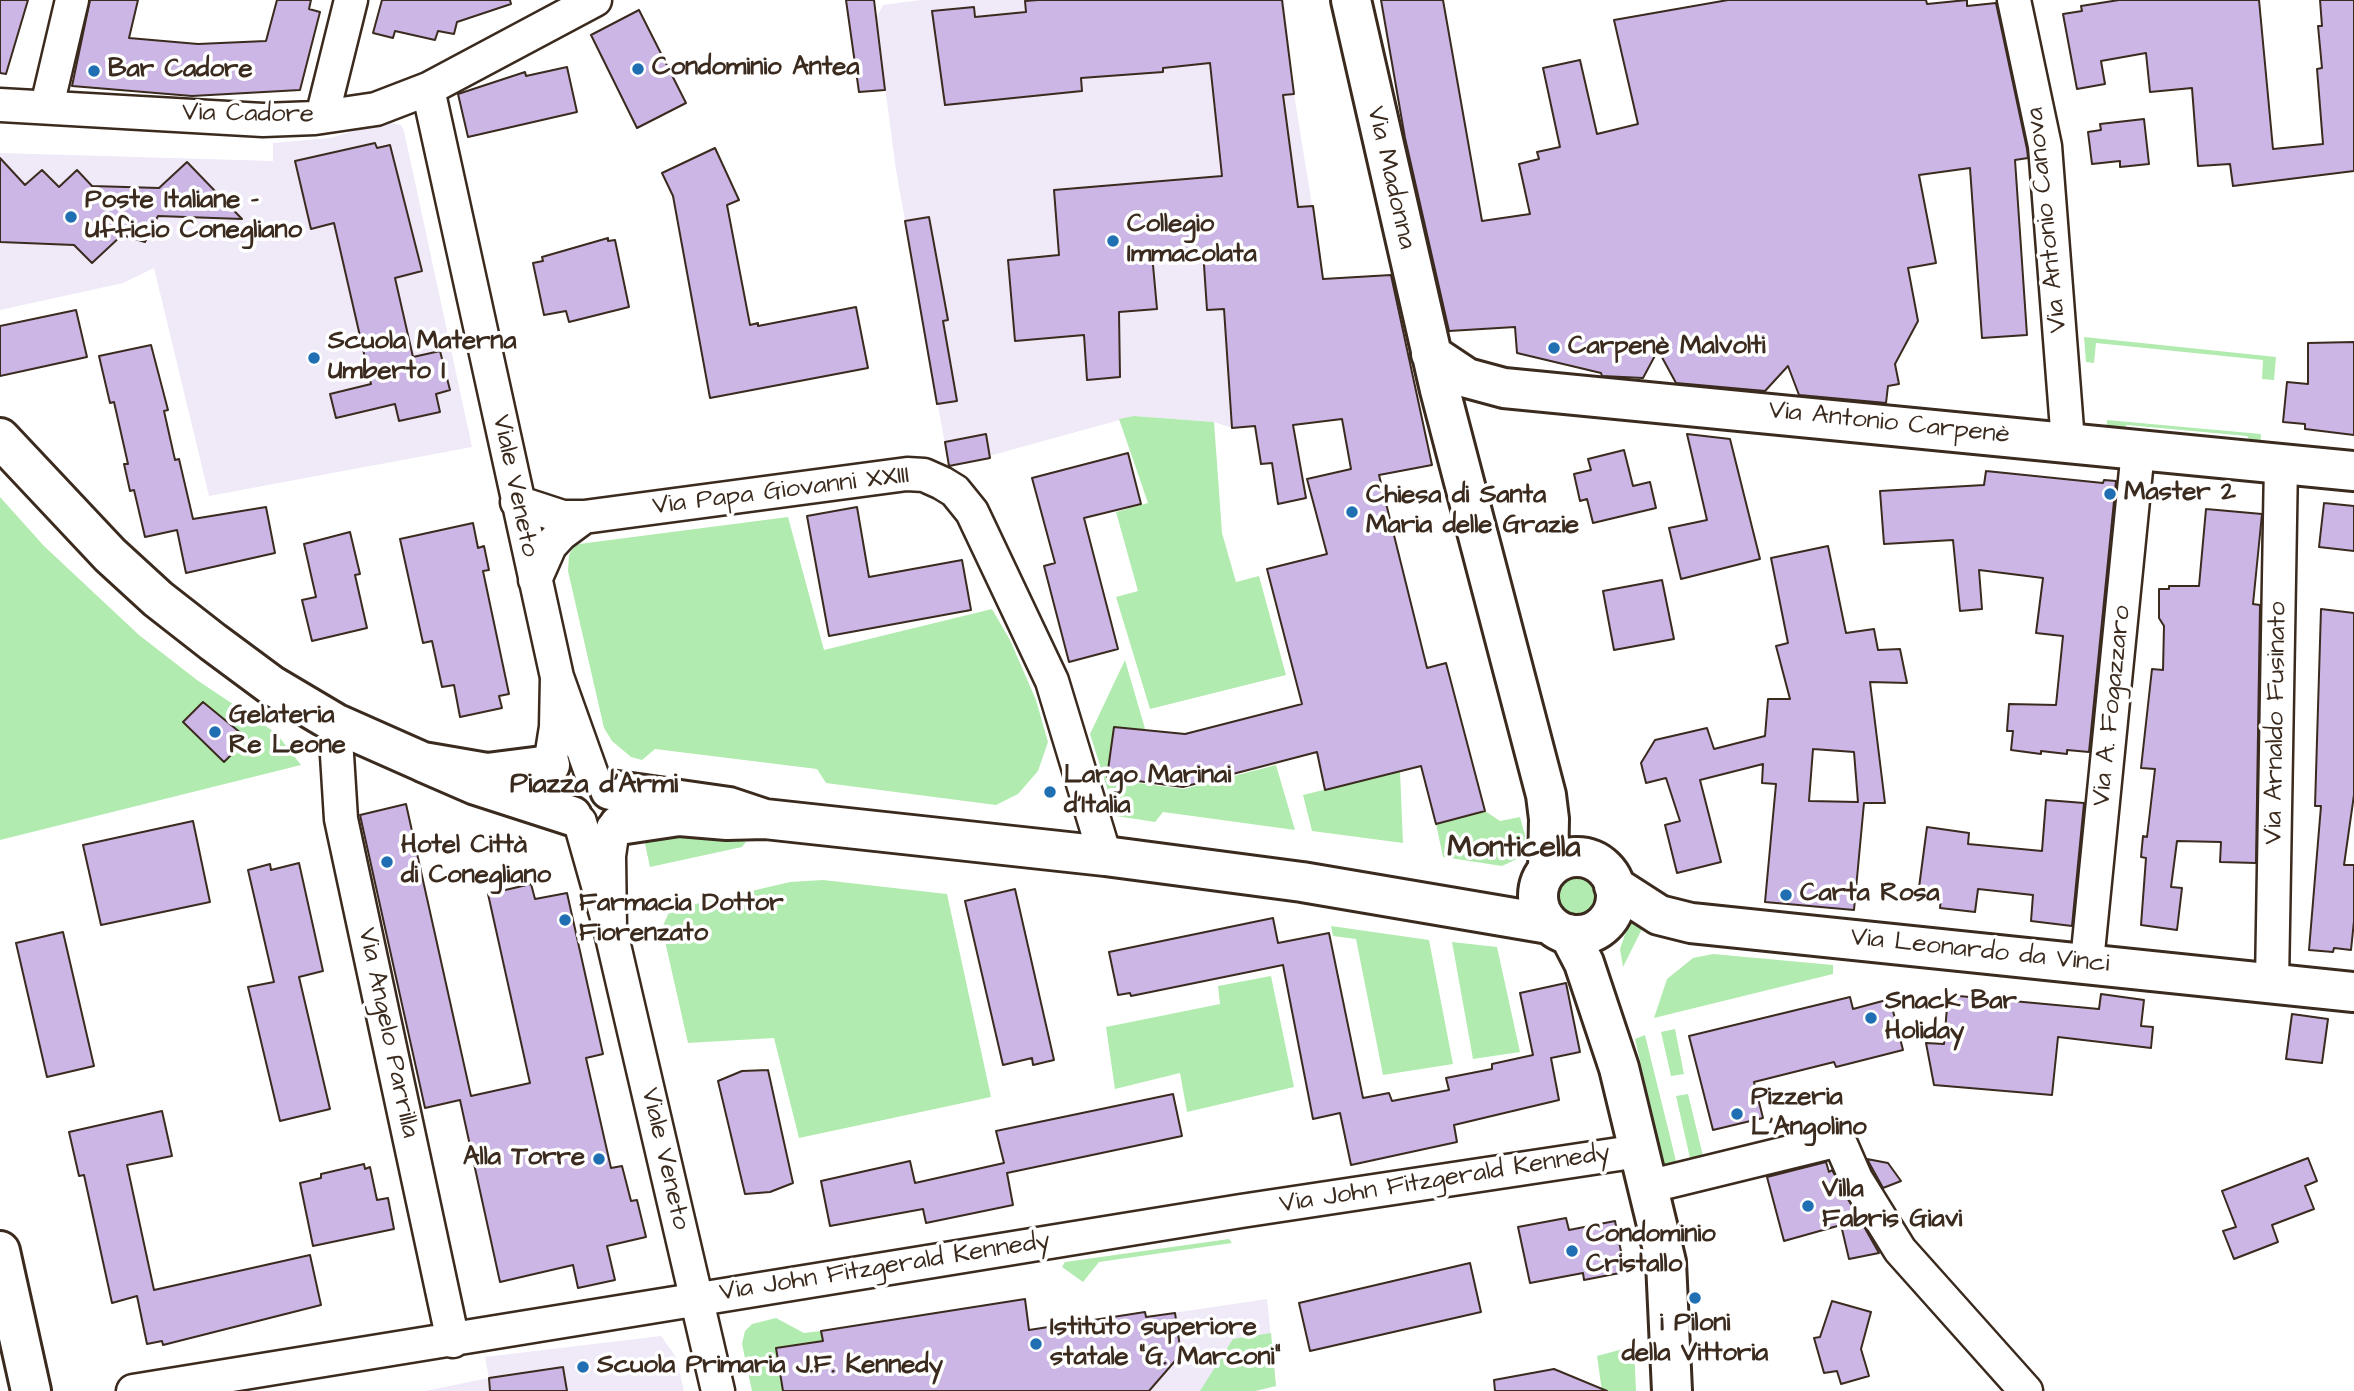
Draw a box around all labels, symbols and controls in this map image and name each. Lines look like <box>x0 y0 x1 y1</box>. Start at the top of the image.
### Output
place label: Condominio Antea <box>652 53 860 85</box>
place label: Bar Cadore <box>108 55 252 87</box>
marker: Condominio Antea <box>630 61 646 77</box>
marker: Bar Cadore <box>86 63 102 79</box>
street label: Via Cadore <box>182 98 314 132</box>
street label: Via Madonna <box>1358 103 1422 253</box>
street label: Via Antonio Canova <box>2021 106 2075 334</box>
place label: Poste Italiane - Ufficio Conegliano <box>85 186 302 248</box>
marker: Poste Italiane - Ufficio Conegliano <box>63 209 79 225</box>
place label: Collegio Immacolata <box>1127 210 1257 272</box>
marker: Collegio Immacolata <box>1105 233 1121 249</box>
place label: Scuola Materna Umberto I <box>328 327 517 388</box>
place label: Carpenè Malvolti <box>1568 332 1765 364</box>
marker: Carpenè Malvolti <box>1546 340 1562 356</box>
marker: Scuola Materna Umberto I <box>306 350 322 366</box>
street label: Via Antonio Carpenè <box>1767 396 2011 452</box>
street label: Viale Veneto <box>484 412 544 560</box>
street label: Via Papa Giovanni XXIII <box>651 461 911 523</box>
place label: Master 2 <box>2124 478 2236 510</box>
place label: Chiesa di Santa Maria delle Grazie <box>1366 481 1579 542</box>
marker: Master 2 <box>2102 486 2118 502</box>
marker: Chiesa di Santa Maria delle Grazie <box>1344 504 1360 520</box>
street label: Via Arnaldo Fusinato <box>2259 601 2295 845</box>
street label: Via A. Fogazzaro <box>2087 604 2139 808</box>
place label: Gelateria Re Leone <box>229 701 346 762</box>
marker: Gelateria Re Leone <box>207 724 223 740</box>
place label: Largo Marinai d'Italia <box>1064 761 1231 822</box>
district label: Piazza d'Armi <box>510 769 678 803</box>
marker: Largo Marinai d'Italia <box>1042 784 1058 800</box>
place label: Hotel Città di Conegliano <box>401 831 551 892</box>
district label: Monticella <box>1447 832 1581 868</box>
marker: Hotel Città di Conegliano <box>379 854 395 870</box>
place label: Carta Rosa <box>1800 879 1940 911</box>
marker: Carta Rosa <box>1778 887 1794 903</box>
place label: Farmacia Dottor Fiorenzato <box>579 889 784 950</box>
marker: Farmacia Dottor Fiorenzato <box>557 912 573 928</box>
street label: Via Leonardo da Vinci <box>1849 923 2111 981</box>
street label: Via Angelo Parrilla <box>349 925 425 1141</box>
place label: Snack Bar Holiday <box>1885 987 2017 1048</box>
marker: Snack Bar Holiday <box>1863 1010 1879 1026</box>
place label: Pizzeria L'Angolino <box>1751 1083 1867 1144</box>
street label: Viale Veneto <box>633 1085 695 1233</box>
marker: Pizzeria L'Angolino <box>1729 1106 1745 1122</box>
street label: Via John Fitzgerald Kennedy <box>1278 1138 1612 1222</box>
place label: Alla Torre <box>463 1143 585 1175</box>
marker: Alla Torre <box>591 1151 607 1167</box>
place label: Villa Fabris Giavi <box>1822 1175 1962 1236</box>
marker: Villa Fabris Giavi <box>1800 1198 1816 1214</box>
place label: Condominio Cristallo <box>1586 1220 1716 1282</box>
street label: Via John Fitzgerald Kennedy <box>718 1226 1052 1310</box>
marker: Condominio Cristallo <box>1564 1243 1580 1259</box>
marker: i Piloni della Vittoria <box>1687 1290 1703 1306</box>
place label: i Piloni della Vittoria <box>1622 1309 1768 1370</box>
place label: Istituto superiore statale “G. Marconi” <box>1050 1313 1281 1374</box>
marker: Istituto superiore statale “G. Marconi” <box>1028 1336 1044 1352</box>
place label: Scuola Primaria J.F. Kennedy <box>597 1351 943 1383</box>
marker: Scuola Primaria J.F. Kennedy <box>575 1359 591 1375</box>

